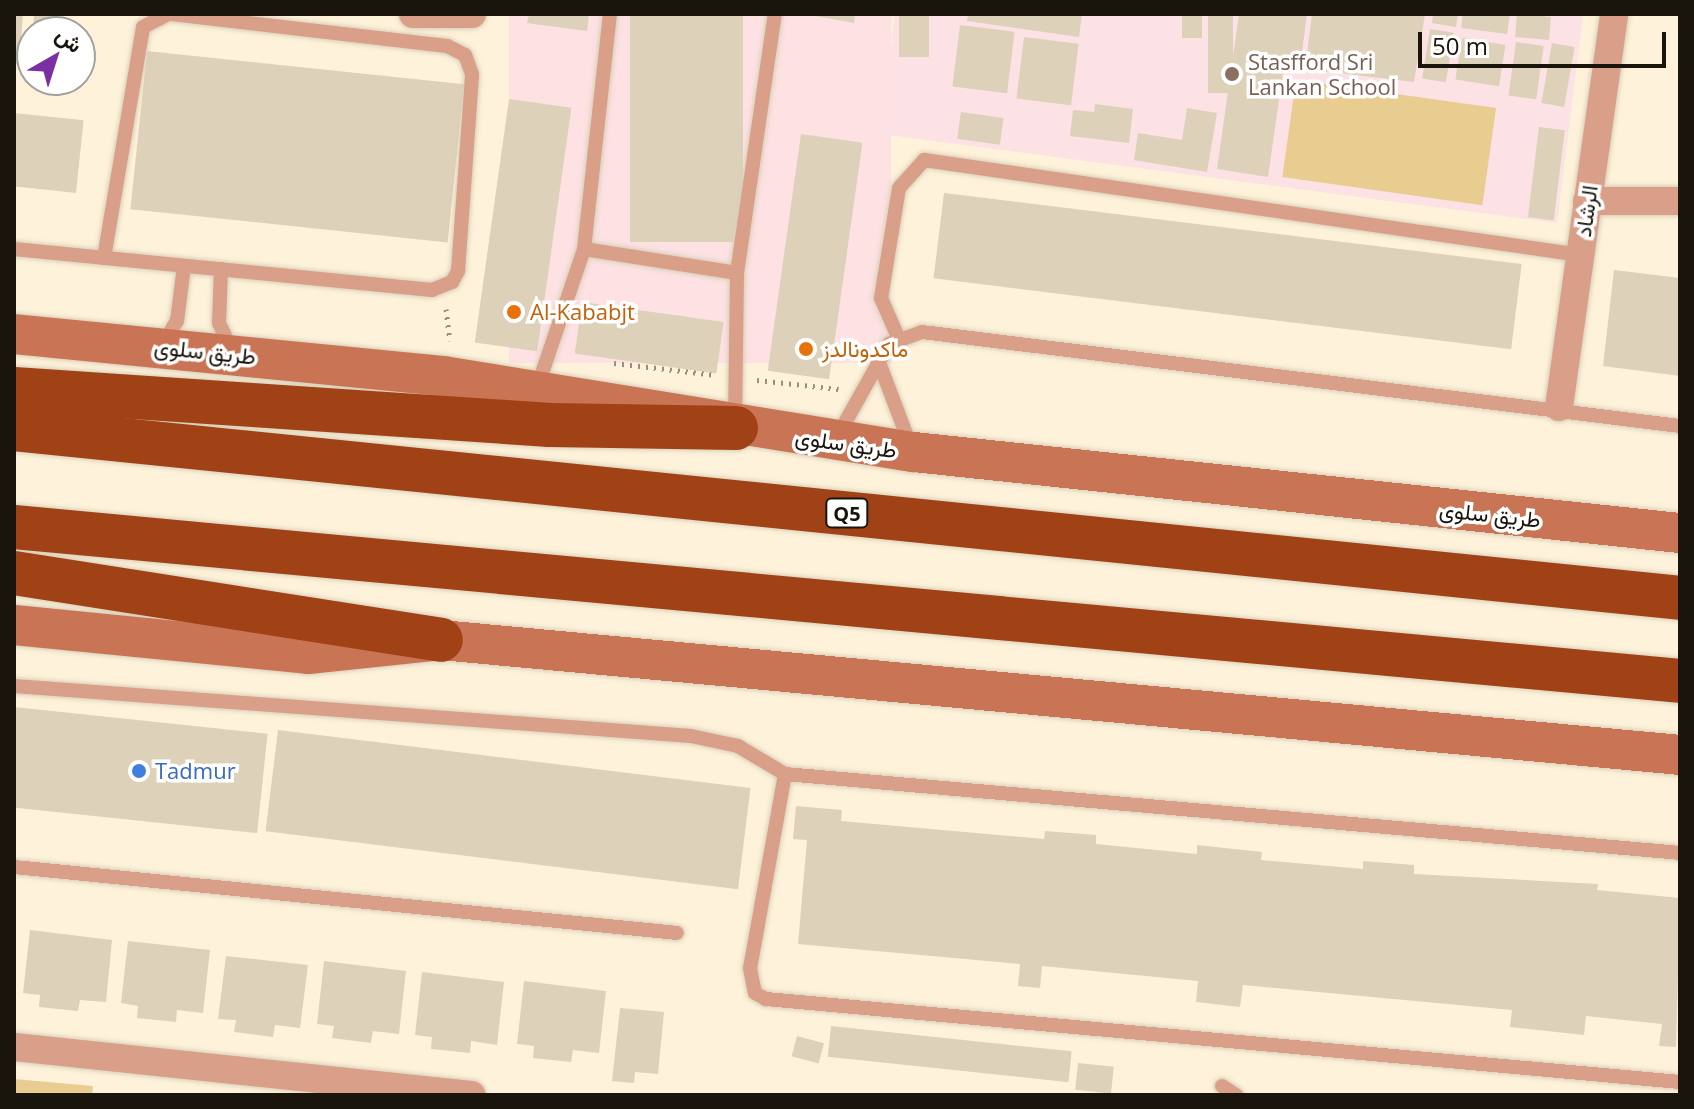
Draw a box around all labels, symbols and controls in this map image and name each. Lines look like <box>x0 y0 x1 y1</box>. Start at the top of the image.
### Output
north arrow <box>16 16 96 96</box>
scale bar <box>1422 16 1670 66</box>
text: ش <box>50 19 90 59</box>
text: 50 m <box>1432 29 1488 62</box>
place label: Stasfford Sri Lankan School <box>1248 48 1396 100</box>
marker: Stasfford Sri Lankan School <box>1223 65 1241 83</box>
street label: الرشاد <box>1569 183 1603 239</box>
place label: Al-Kababjt <box>530 299 635 325</box>
marker: Al-Kababjt <box>505 303 523 321</box>
street label: طريق سلوى <box>153 333 257 369</box>
place label: ماكدونالدز <box>822 336 908 362</box>
marker: ماكدونالدز <box>797 340 815 358</box>
street label: طريق سلوى <box>794 423 898 463</box>
street label: طريق سلوى <box>1438 496 1542 532</box>
road number: Q5 <box>825 497 869 529</box>
place label: Tadmur <box>155 758 236 784</box>
marker: Tadmur <box>130 762 148 780</box>

